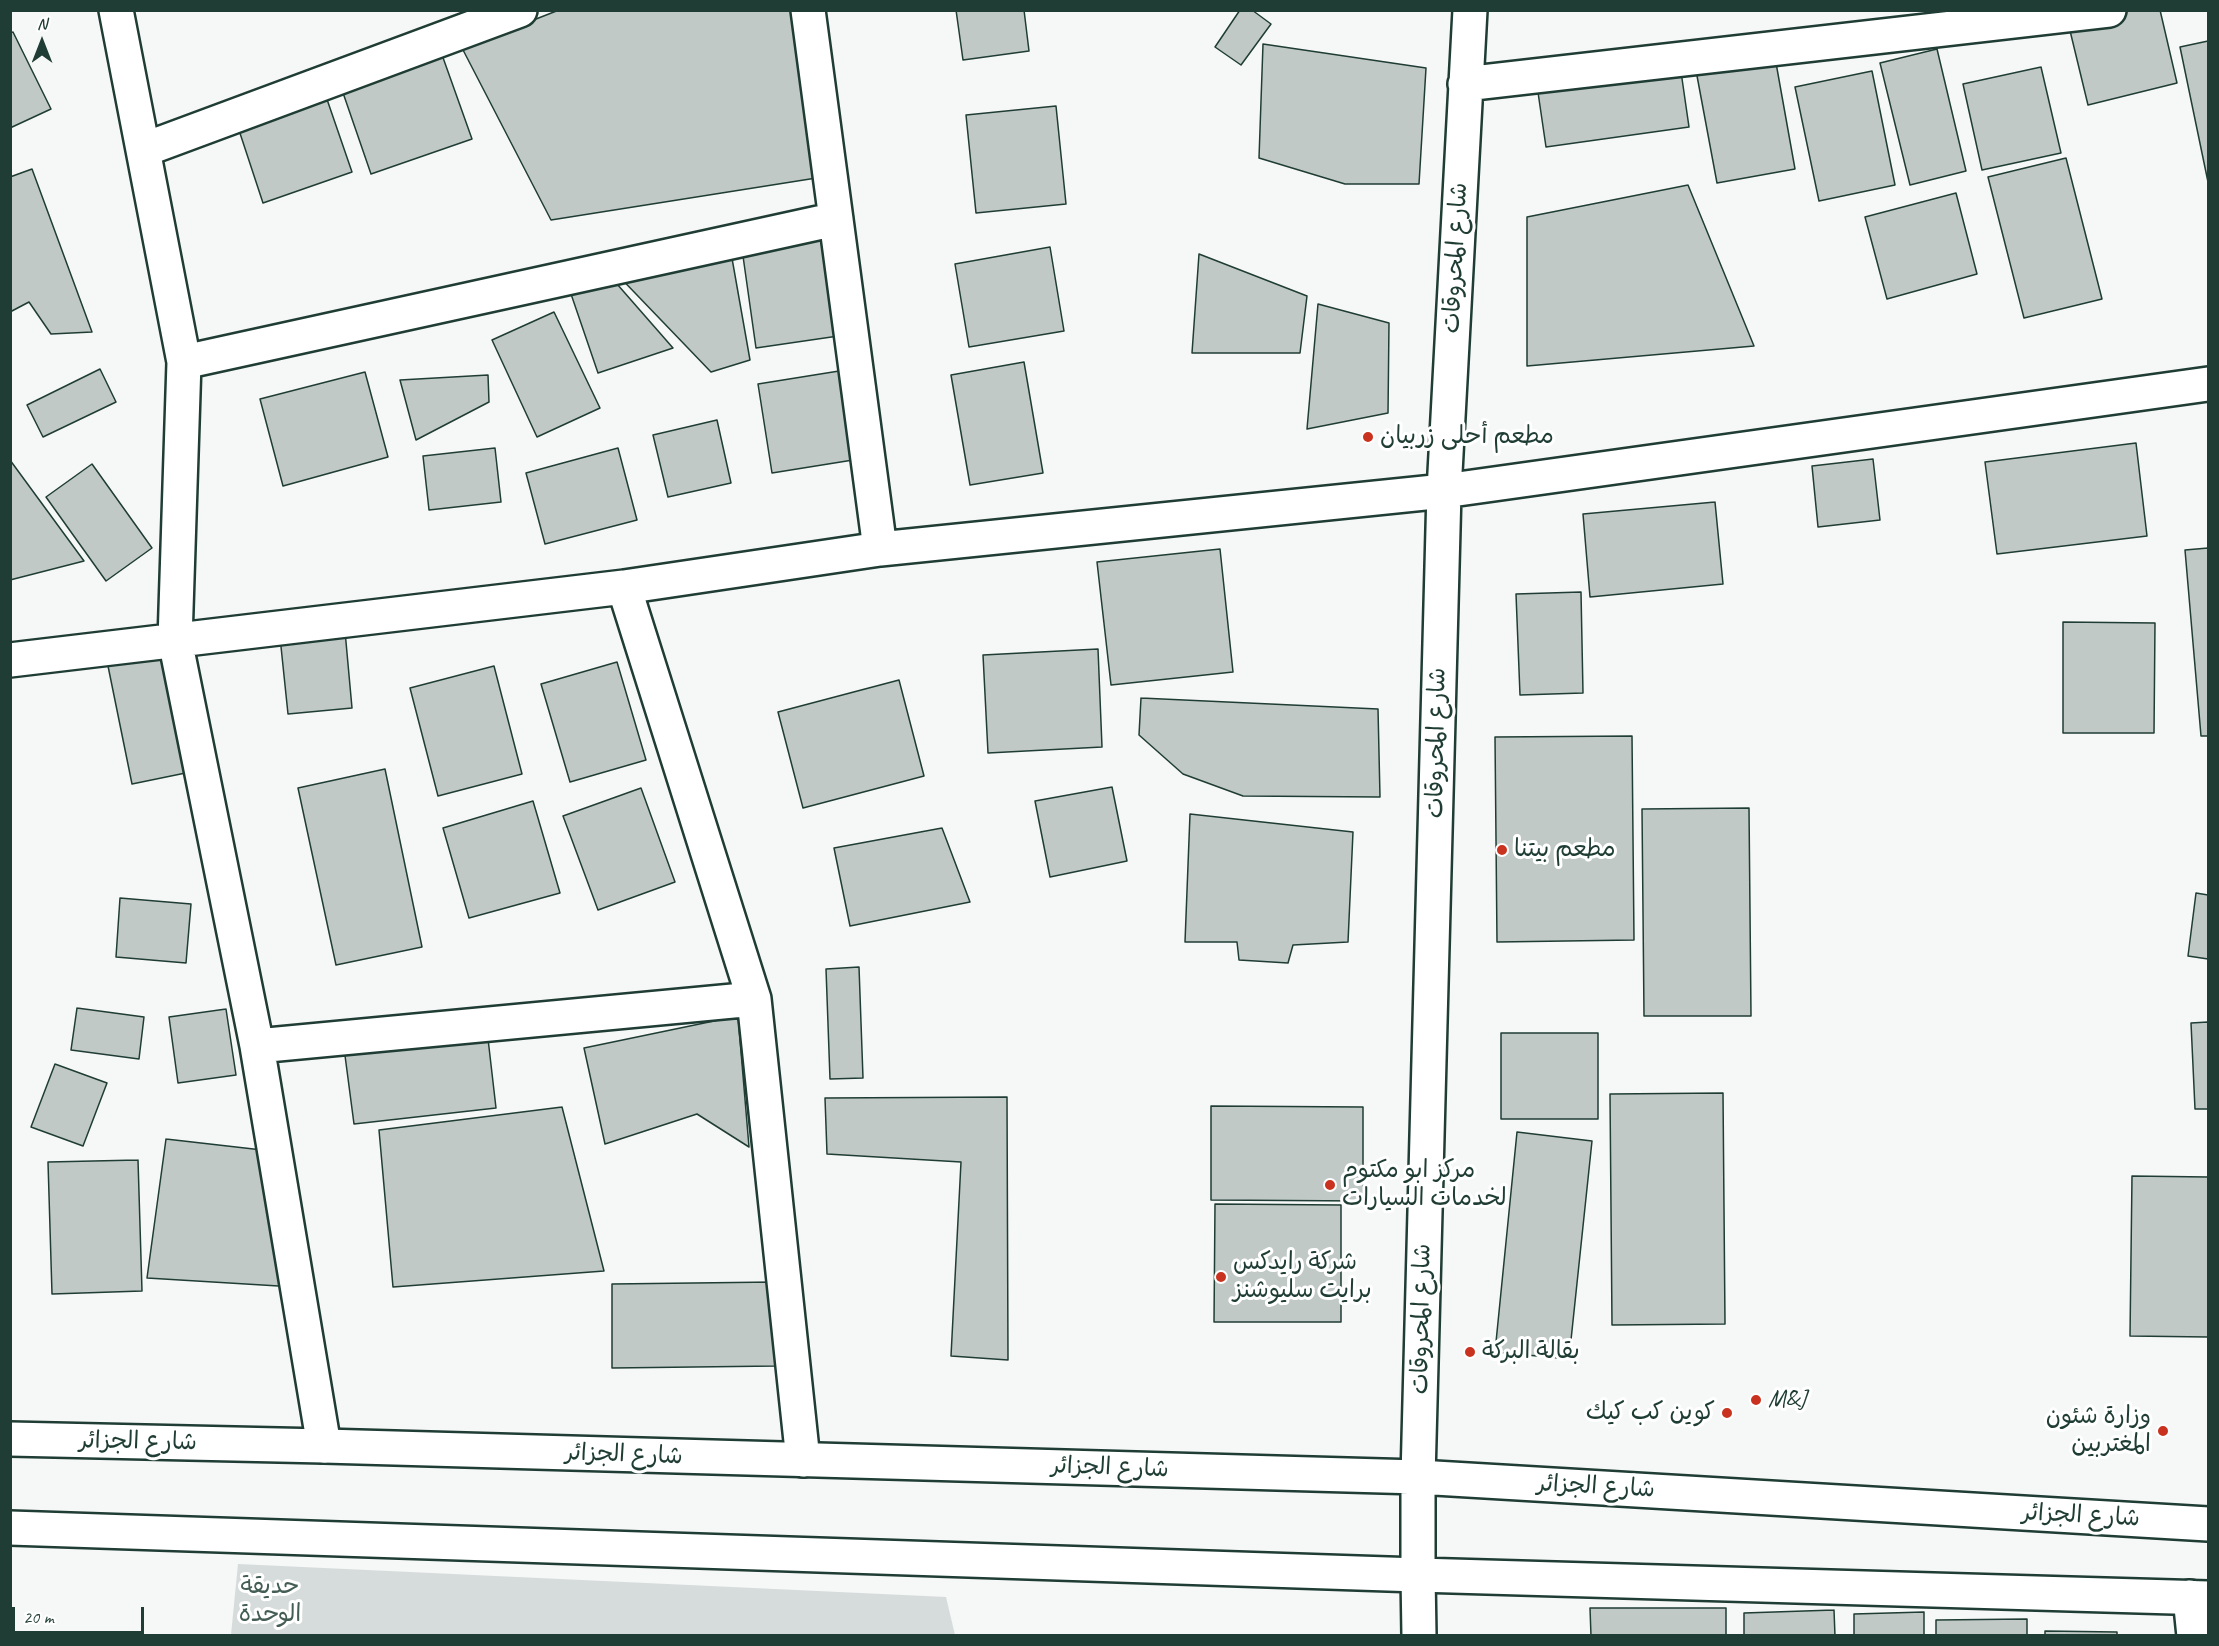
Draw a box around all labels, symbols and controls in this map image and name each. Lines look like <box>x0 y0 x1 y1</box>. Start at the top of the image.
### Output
north arrow <box>12 12 72 72</box>
text: N <box>37 14 47 34</box>
street label: شارع المحروقات <box>1438 182 1474 334</box>
place label: مطعم أحلى زربيان <box>1380 423 1554 451</box>
marker: مطعم أحلى زربيان <box>1361 430 1375 444</box>
street label: شارع المحروقات <box>1421 667 1453 819</box>
place label: مطعم بيتنا <box>1514 836 1616 864</box>
marker: مطعم بيتنا <box>1495 843 1509 857</box>
place label: مركز ابو مكتوم لخدمات السيارات <box>1342 1157 1507 1213</box>
marker: مركز ابو مكتوم لخدمات السيارات <box>1323 1178 1337 1192</box>
street label: شارع المحروقات <box>1406 1243 1438 1395</box>
place label: شركة رايدكس برايت سليوشنز <box>1233 1249 1372 1305</box>
marker: شركة رايدكس برايت سليوشنز <box>1214 1270 1228 1284</box>
place label: بقالة البركة <box>1482 1338 1580 1366</box>
marker: بقالة البركة <box>1463 1345 1477 1359</box>
place label: M&J <box>1768 1386 1806 1414</box>
marker: M&J <box>1749 1393 1763 1407</box>
place label: كوين كب كيك <box>1586 1399 1715 1427</box>
place label: وزارة شئون المغتربين <box>2046 1403 2151 1459</box>
marker: كوين كب كيك <box>1720 1406 1734 1420</box>
marker: وزارة شئون المغتربين <box>2156 1424 2170 1438</box>
street label: شارع الجزائر <box>79 1427 197 1457</box>
street label: شارع الجزائر <box>565 1439 683 1471</box>
street label: شارع الجزائر <box>1051 1452 1169 1484</box>
street label: شارع الجزائر <box>1536 1470 1656 1504</box>
street label: شارع الجزائر <box>2021 1499 2141 1533</box>
park label: حديقة الوحدة <box>239 1573 301 1629</box>
scale bar <box>15 1595 147 1633</box>
text: 20 m <box>23 1606 54 1628</box>

